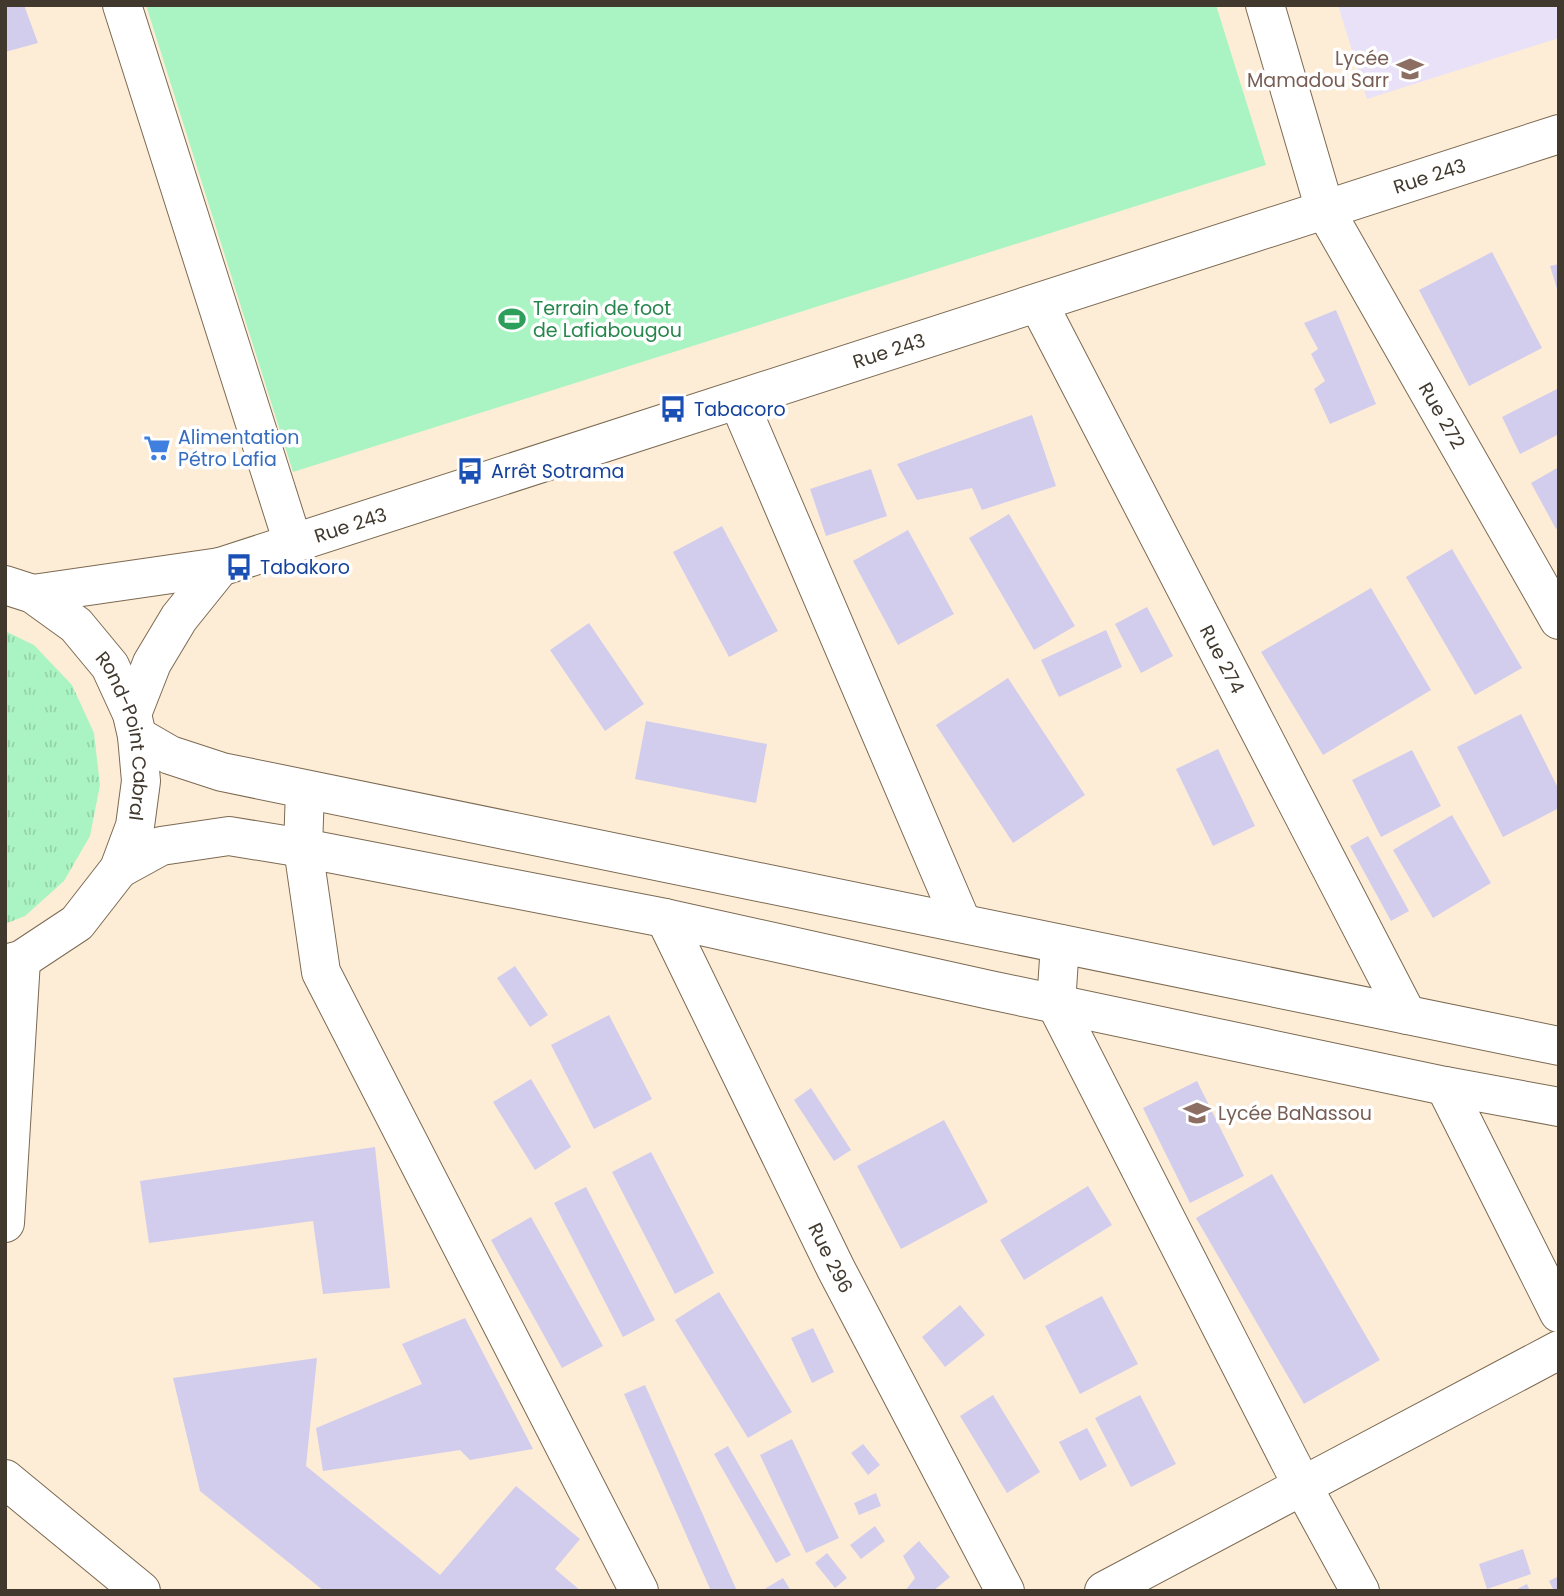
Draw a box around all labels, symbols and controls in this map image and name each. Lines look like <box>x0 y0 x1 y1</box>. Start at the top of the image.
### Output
place label: Lycée Mamadou Sarr <box>1247 45 1389 94</box>
school or university icon: Lycée Mamadou Sarr <box>1395 54 1425 84</box>
street label: Rue 243 <box>1390 152 1469 200</box>
place label: Terrain de foot de Lafiabougou <box>533 295 682 344</box>
sports icon: Terrain de foot de Lafiabougou <box>497 304 527 334</box>
street label: Rue 243 <box>849 326 929 375</box>
street label: Rue 272 <box>1412 377 1472 454</box>
bus stop icon: Tabacoro <box>658 394 688 424</box>
place label: Tabacoro <box>694 396 786 423</box>
place label: Alimentation Pétro Lafia <box>178 424 299 473</box>
supermarket icon: Alimentation Pétro Lafia <box>142 433 172 463</box>
bus stop icon: Arrêt Sotrama <box>455 456 485 486</box>
place label: Arrêt Sotrama <box>491 458 624 485</box>
street label: Rue 243 <box>311 500 390 549</box>
bus stop icon: Tabakoro <box>224 552 254 582</box>
place label: Tabakoro <box>260 554 350 581</box>
street label: Rue 274 <box>1194 620 1252 698</box>
street label: Rond-Point Cabral <box>89 645 155 822</box>
school or university icon: Lycée BaNassou <box>1182 1098 1212 1128</box>
place label: Lycée BaNassou <box>1218 1100 1372 1127</box>
street label: Rue 296 <box>802 1218 860 1298</box>

